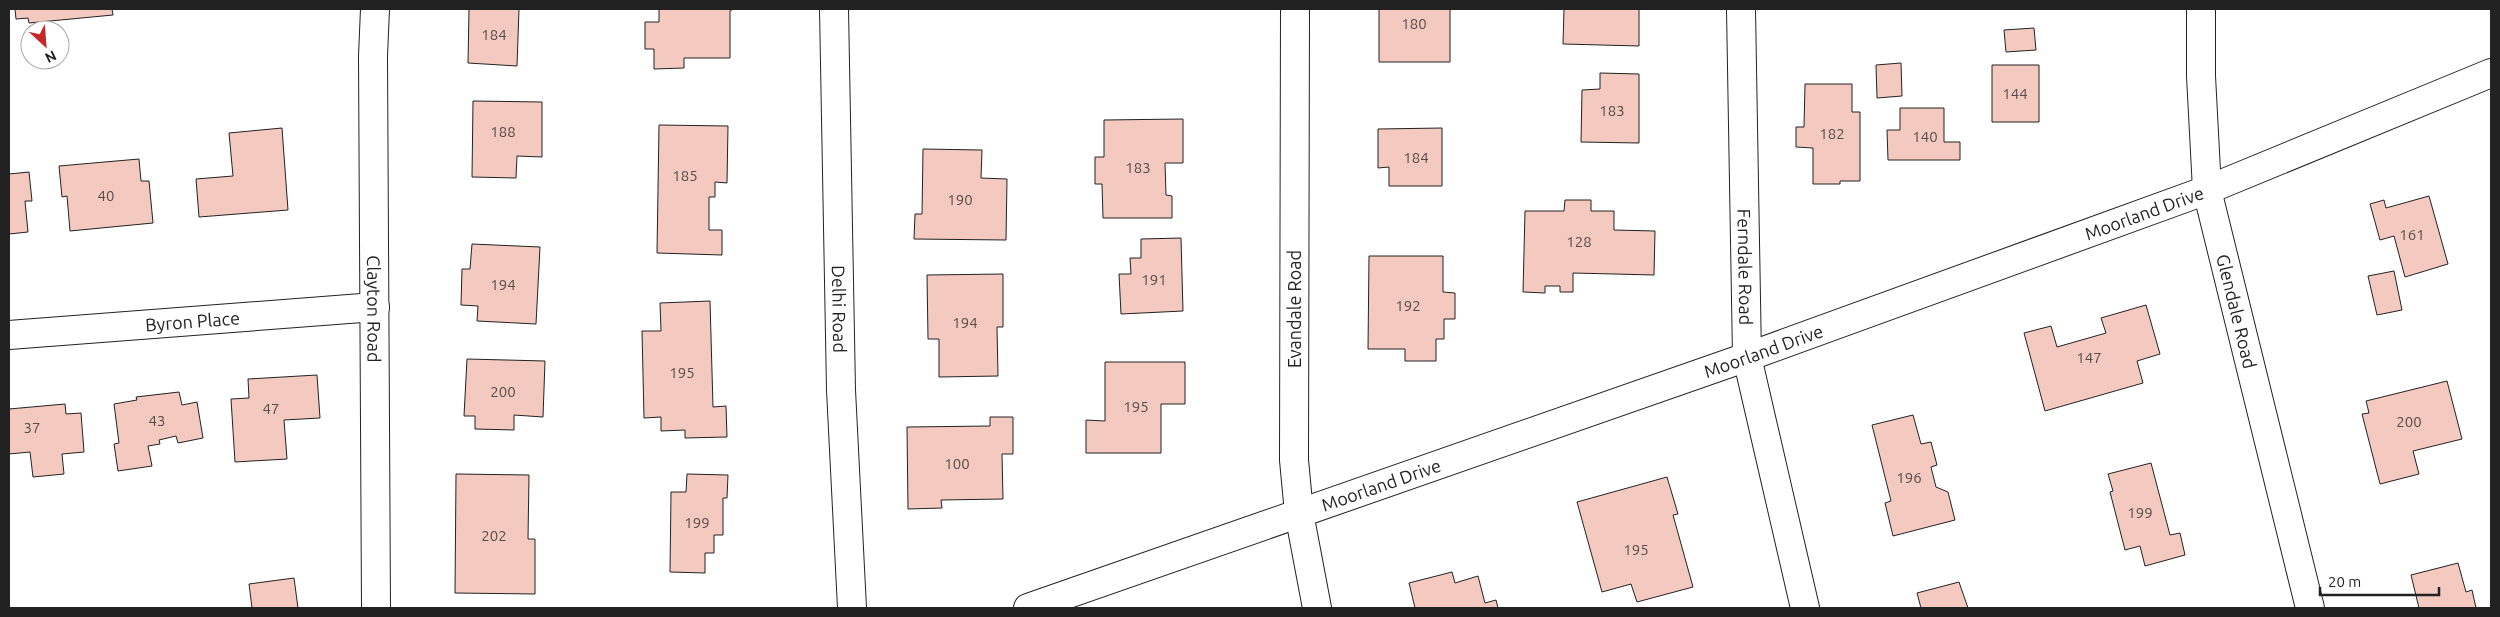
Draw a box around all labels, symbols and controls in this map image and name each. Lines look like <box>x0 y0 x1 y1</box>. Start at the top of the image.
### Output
house number: 180 <box>1401 15 1427 32</box>
north arrow <box>20 20 70 70</box>
house number: 184 <box>481 26 507 43</box>
text: N <box>42 47 59 66</box>
house number: 144 <box>2002 85 2028 102</box>
house number: 183 <box>1599 102 1625 119</box>
house number: 188 <box>490 123 516 140</box>
house number: 182 <box>1819 125 1845 142</box>
house number: 140 <box>1912 128 1938 145</box>
house number: 184 <box>1403 149 1429 166</box>
house number: 183 <box>1125 159 1151 176</box>
house number: 185 <box>672 167 698 184</box>
street label: Moorland Drive <box>2082 182 2206 244</box>
house number: 40 <box>98 187 114 204</box>
house number: 190 <box>947 191 973 208</box>
street label: Ferndale Road <box>1734 209 1756 325</box>
house number: 161 <box>2399 226 2425 243</box>
house number: 128 <box>1566 233 1592 250</box>
street label: Evandale Road <box>1284 250 1304 368</box>
street label: Glendale Road <box>2213 252 2261 370</box>
street label: Clayton Road <box>364 255 385 363</box>
street label: Delhi Road <box>829 265 850 353</box>
house number: 191 <box>1141 271 1167 288</box>
house number: 194 <box>490 276 516 293</box>
house number: 192 <box>1395 297 1421 314</box>
street label: Byron Place <box>144 307 241 335</box>
house number: 194 <box>952 314 978 331</box>
street label: Moorland Drive <box>1701 320 1826 381</box>
house number: 147 <box>2076 349 2102 366</box>
house number: 195 <box>669 364 695 381</box>
house number: 200 <box>490 383 516 400</box>
house number: 195 <box>1123 398 1149 415</box>
house number: 47 <box>263 400 279 417</box>
house number: 43 <box>149 412 165 429</box>
house number: 200 <box>2396 413 2422 430</box>
house number: 37 <box>24 419 40 436</box>
house number: 100 <box>944 455 970 472</box>
street label: Moorland Drive <box>1319 455 1443 515</box>
house number: 196 <box>1896 469 1922 486</box>
house number: 199 <box>2127 504 2153 521</box>
house number: 199 <box>684 514 710 531</box>
house number: 202 <box>481 527 507 544</box>
house number: 195 <box>1623 541 1649 558</box>
scale bar <box>2320 564 2439 596</box>
text: 20 m <box>2328 573 2361 590</box>

